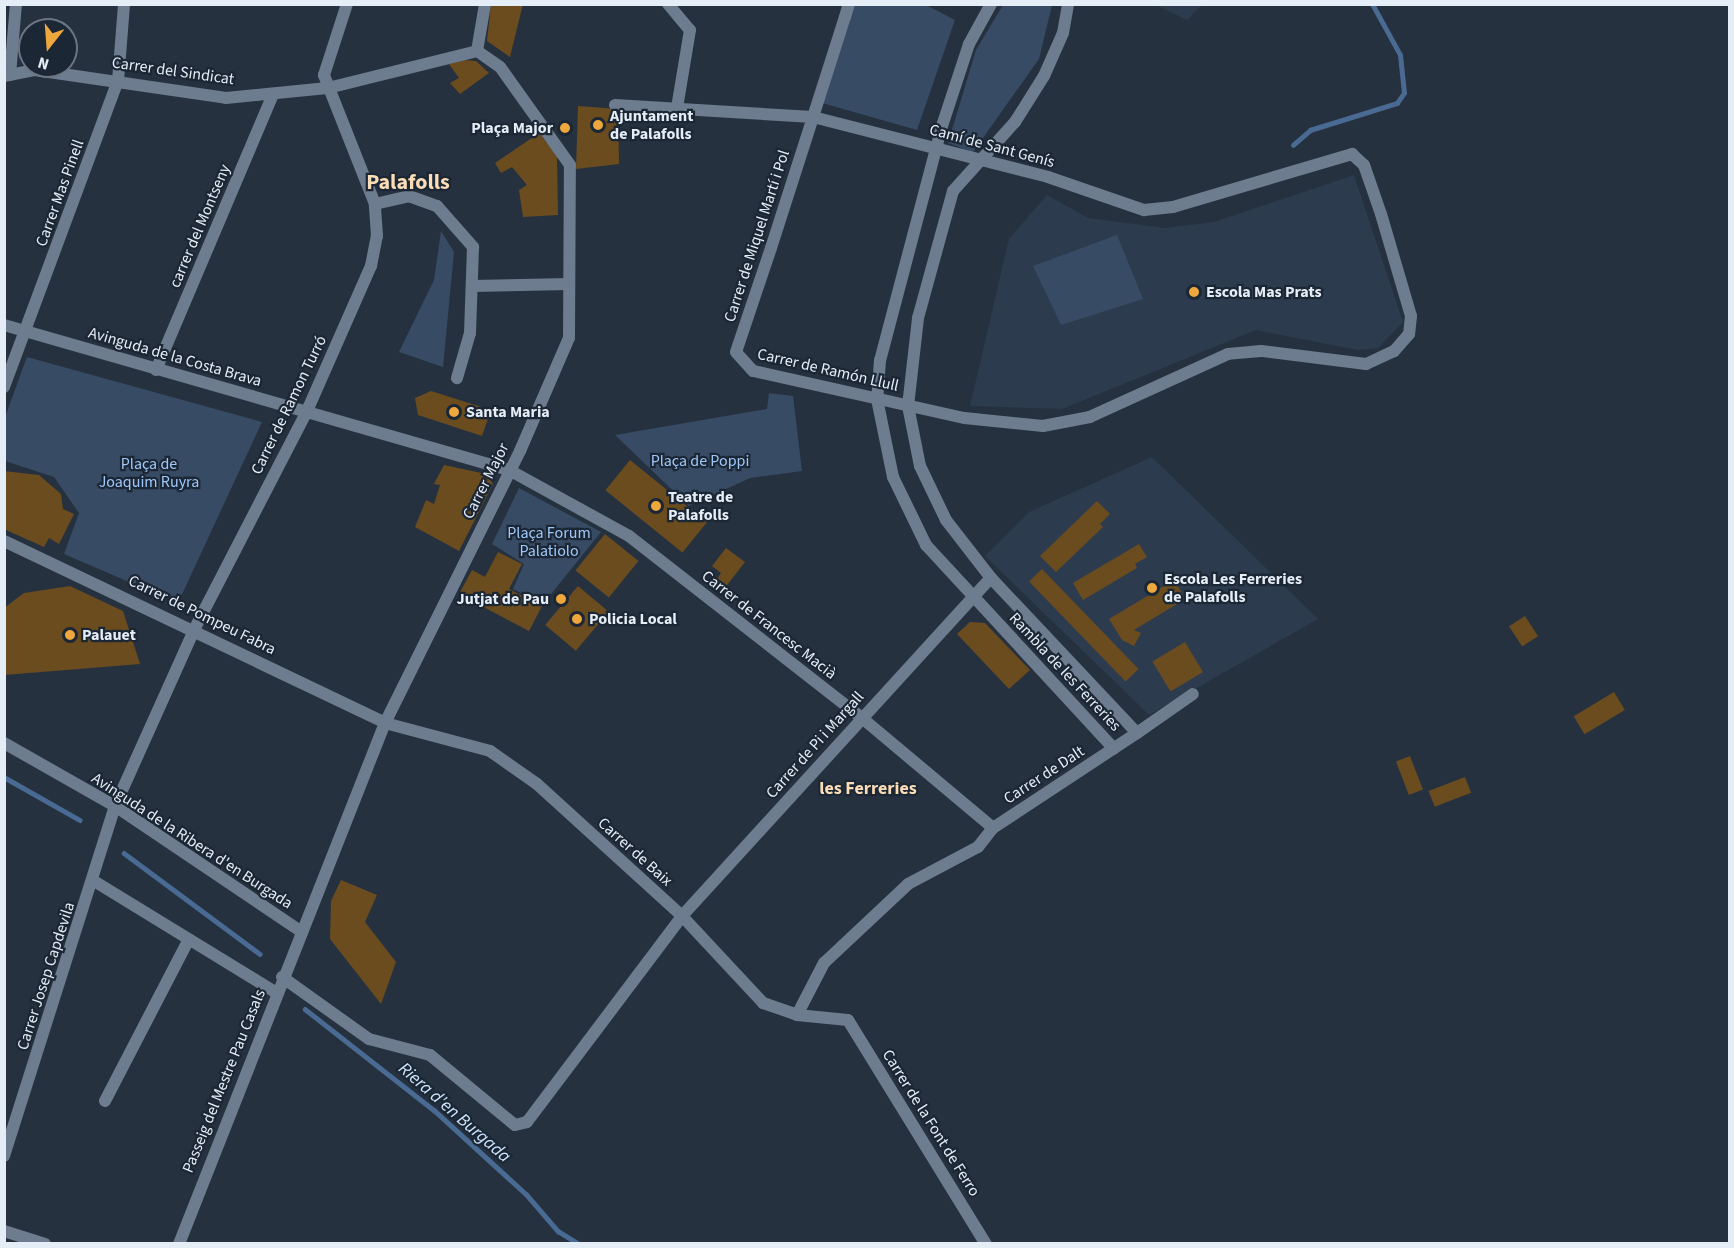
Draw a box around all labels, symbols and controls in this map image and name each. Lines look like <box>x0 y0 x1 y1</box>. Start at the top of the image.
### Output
north arrow <box>18 18 78 78</box>
text: N <box>35 51 52 75</box>
street label: Carrer del Sindicat <box>111 53 235 89</box>
place label: Ajuntament de Palafolls <box>610 106 693 144</box>
place label: Plaça Major <box>471 118 553 138</box>
marker: Ajuntament de Palafolls <box>591 118 605 132</box>
street label: Camí de Sant Genís <box>927 120 1057 172</box>
marker: Plaça Major <box>558 121 572 135</box>
street label: Carrer Mas Pinell <box>32 137 88 249</box>
street label: Carrer de Miquel Martí i Pol <box>720 148 794 324</box>
street label: carrer del Montseny <box>165 161 235 291</box>
district label: Palafolls <box>366 170 450 196</box>
place label: Escola Mas Prats <box>1206 282 1322 302</box>
marker: Escola Mas Prats <box>1187 285 1201 299</box>
street label: Avinguda de la Costa Brava <box>86 323 264 391</box>
street label: Carrer de Ramon Turró <box>247 332 331 478</box>
street label: Carrer de Ramón Llull <box>755 344 901 396</box>
place label: Santa Maria <box>466 402 550 422</box>
marker: Santa Maria <box>447 405 461 419</box>
street label: Carrer Major <box>459 440 513 522</box>
park label: Plaça de Poppi <box>651 451 749 471</box>
park label: Plaça de Joaquim Ruyra <box>99 454 199 492</box>
place label: Teatre de Palafolls <box>668 487 733 525</box>
marker: Teatre de Palafolls <box>649 499 663 513</box>
park label: Plaça Forum Palatiolo <box>507 523 591 561</box>
street label: Carrer de Francesc Macià <box>698 566 840 684</box>
place label: Escola Les Ferreries de Palafolls <box>1164 569 1302 607</box>
street label: Carrer de Pompeu Fabra <box>125 571 279 659</box>
marker: Escola Les Ferreries de Palafolls <box>1145 581 1159 595</box>
place label: Jutjat de Pau <box>457 589 549 609</box>
marker: Jutjat de Pau <box>554 592 568 606</box>
place label: Policia Local <box>589 609 677 629</box>
street label: Rambla de les Ferreries <box>1005 609 1125 735</box>
marker: Policia Local <box>570 612 584 626</box>
place label: Palauet <box>82 625 136 645</box>
marker: Palauet <box>63 628 77 642</box>
street label: Carrer de Pi i Margall <box>762 688 868 802</box>
street label: Carrer de Dalt <box>1000 742 1088 808</box>
street label: Avinguda de la Ribera d'en Burgada <box>88 769 296 913</box>
district label: les Ferreries <box>819 778 917 800</box>
street label: Carrer de Baix <box>594 814 676 890</box>
street label: Carrer Josep Capdevila <box>13 900 79 1052</box>
street label: Passeig del Mestre Pau Casals <box>178 987 270 1175</box>
street label: Carrer de la Font de Ferro <box>878 1046 984 1200</box>
water label: Riera d'en Burgada <box>393 1058 515 1168</box>

